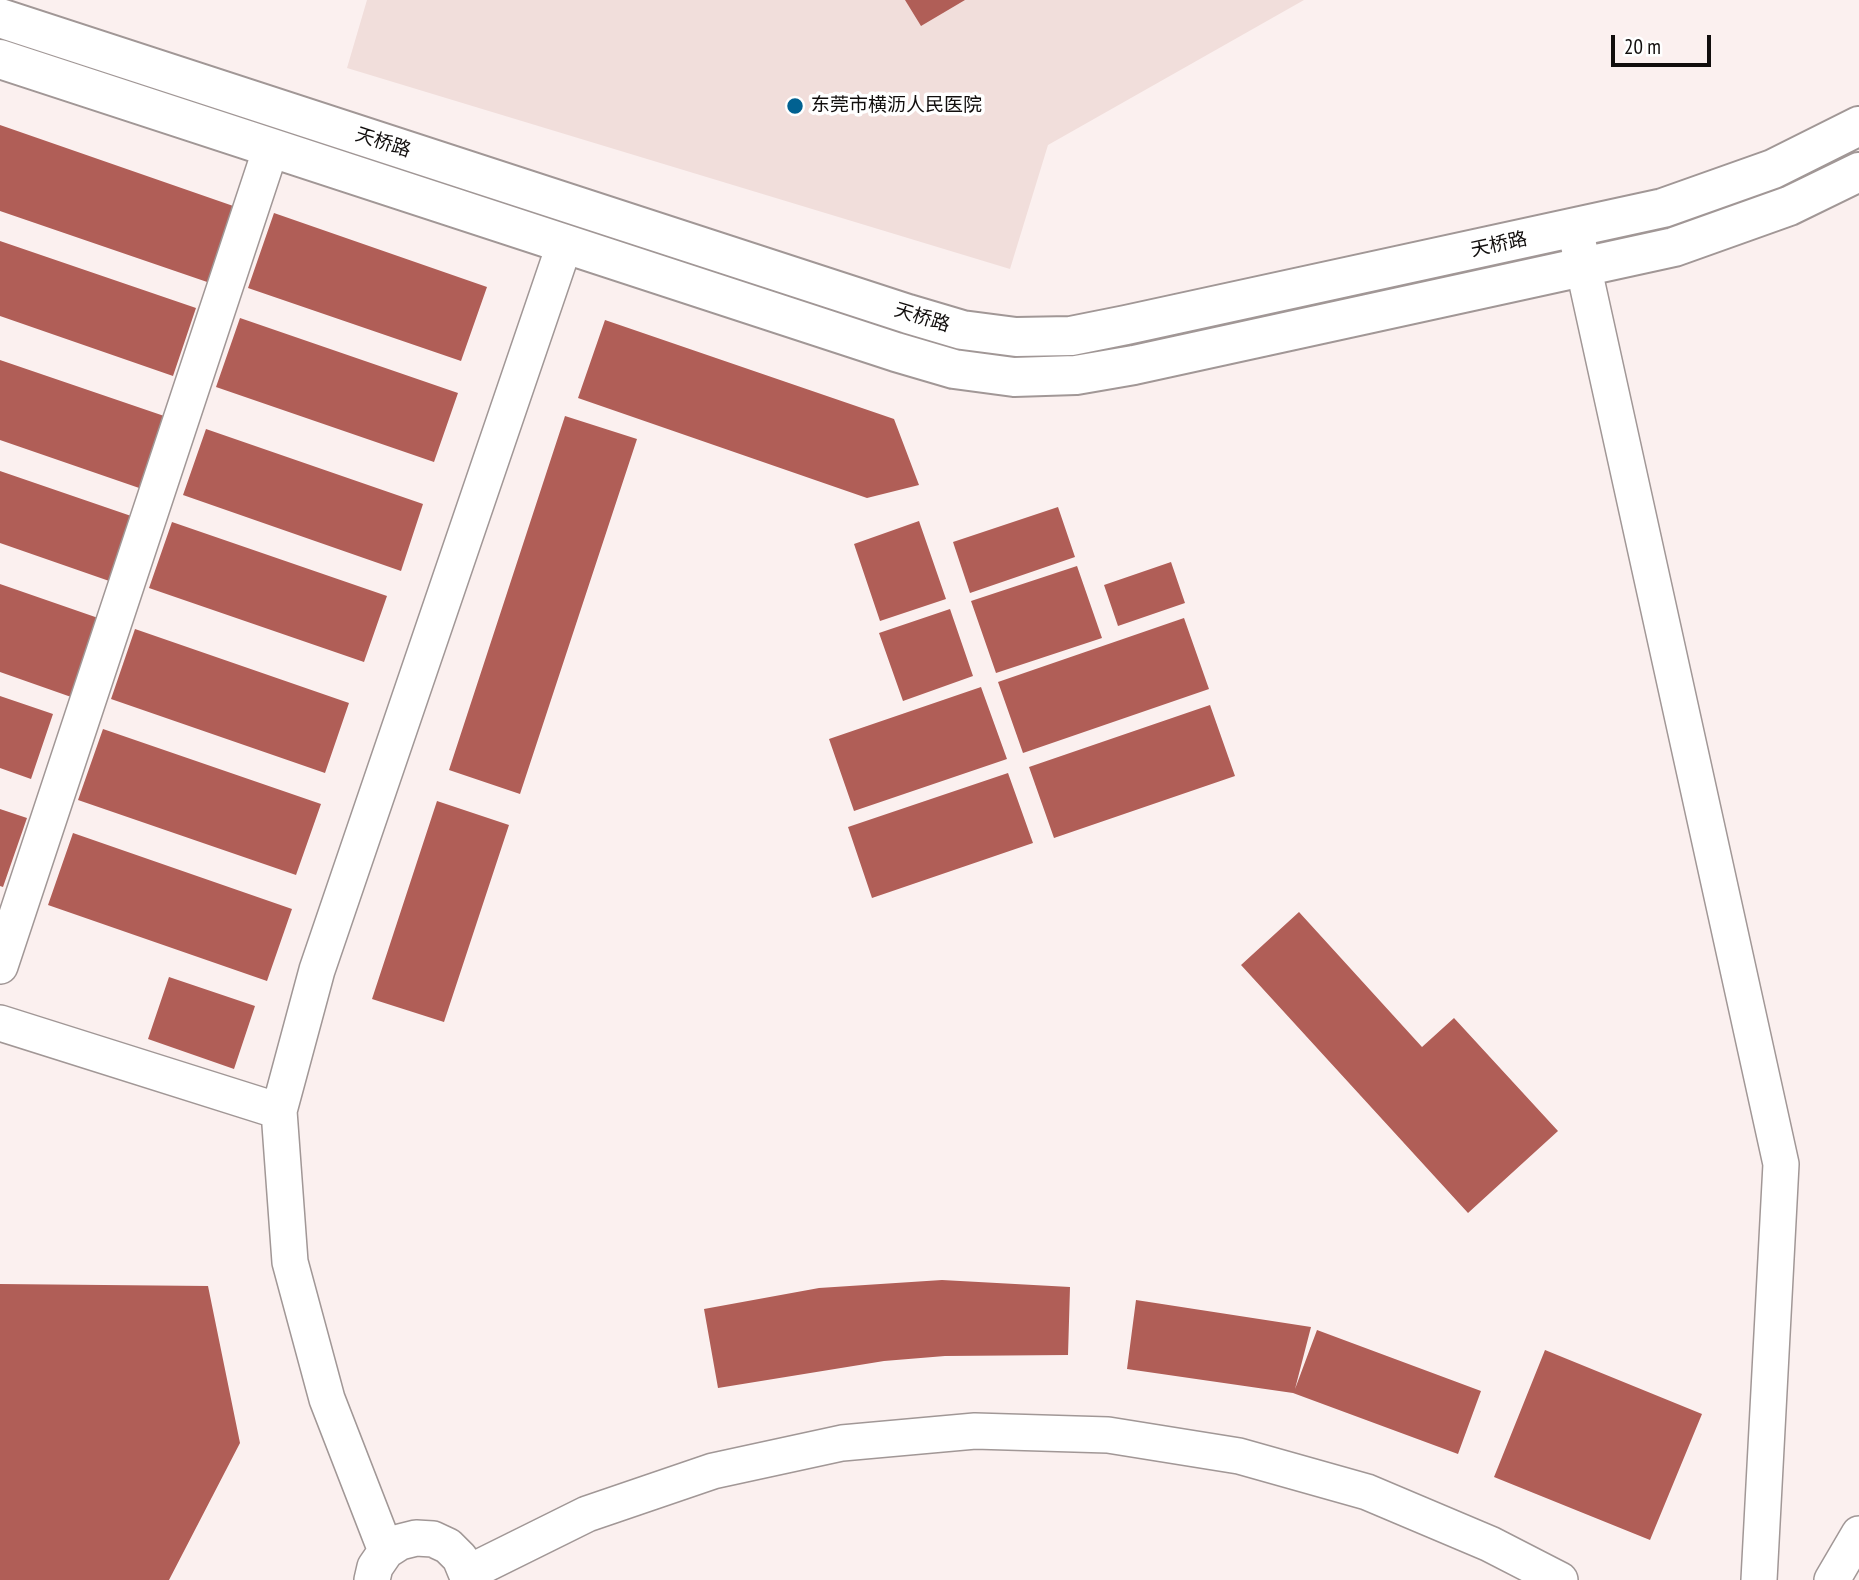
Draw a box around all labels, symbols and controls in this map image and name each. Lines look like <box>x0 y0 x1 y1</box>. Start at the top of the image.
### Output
scale bar <box>1614 21 1714 65</box>
text: 20 m <box>1624 33 1661 60</box>
place label: 东莞市横沥人民医院 <box>811 95 982 117</box>
marker: 东莞市横沥人民医院 <box>785 96 805 116</box>
street label: 天桥路 <box>352 123 414 163</box>
street label: 天桥路 <box>1469 228 1529 262</box>
street label: 天桥路 <box>891 299 953 337</box>

